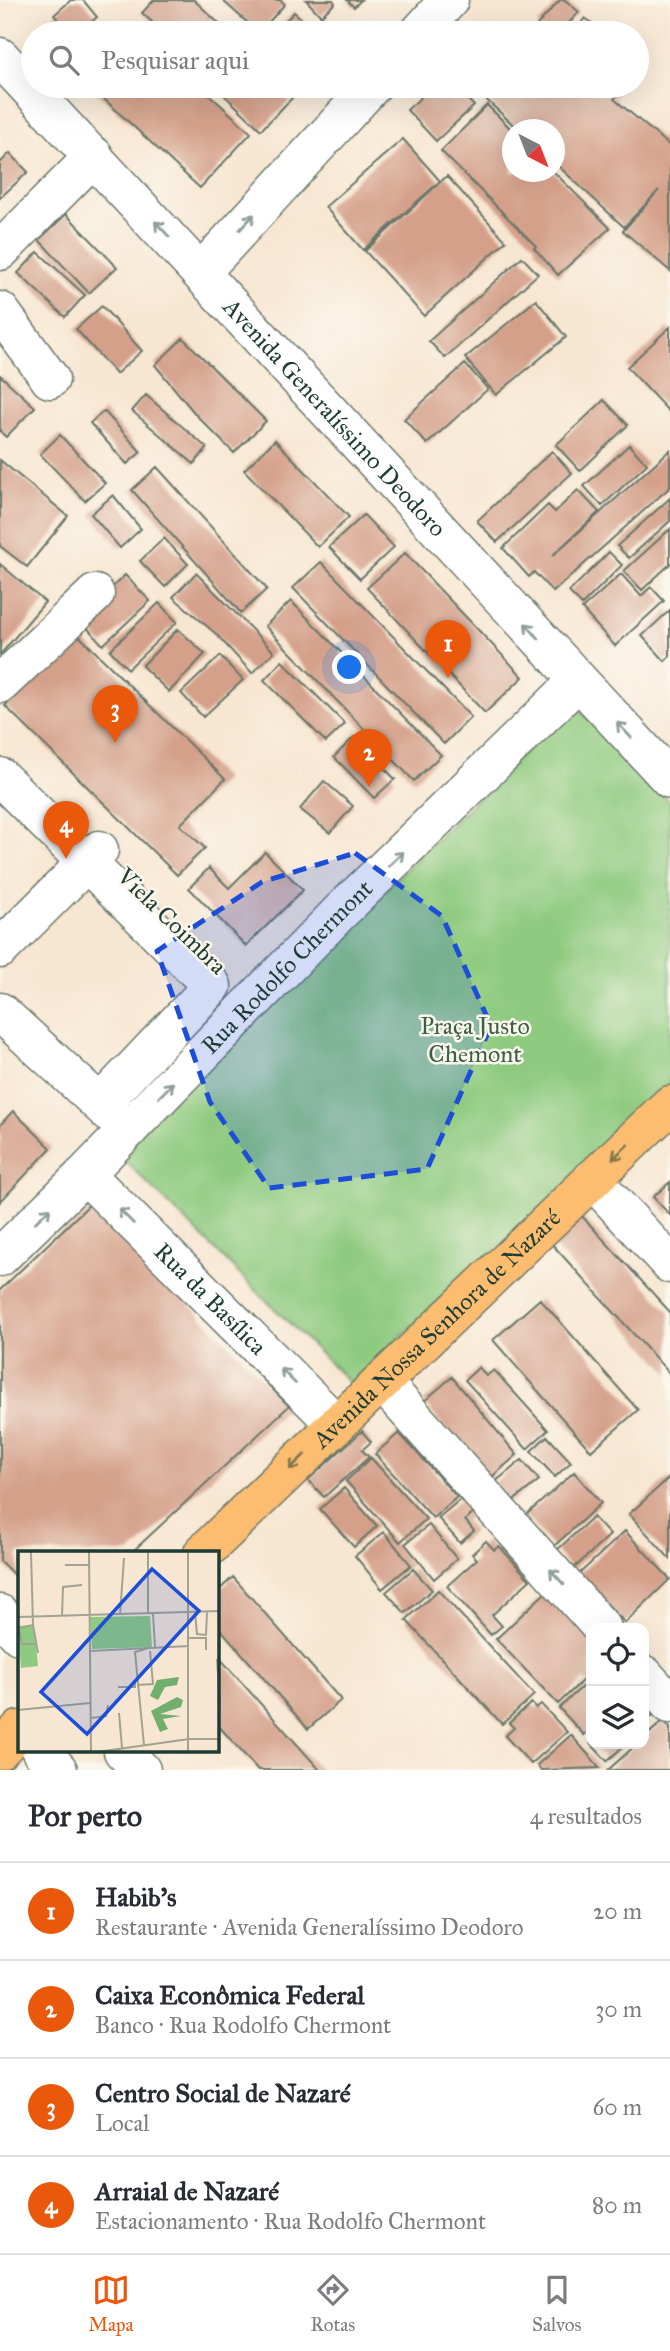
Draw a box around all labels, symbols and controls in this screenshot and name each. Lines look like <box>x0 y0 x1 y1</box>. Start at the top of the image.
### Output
search box <box>21 21 649 98</box>
icon: search <box>45 41 83 79</box>
text: Pesquisar aqui <box>101 44 249 76</box>
north arrow <box>502 119 565 182</box>
one-way arrow <box>239 214 256 231</box>
one-way arrow <box>154 220 170 238</box>
street label: Avenida Generalíssimo Deodoro <box>216 291 453 543</box>
pin: 1 <box>425 620 471 678</box>
one-way arrow <box>523 623 540 640</box>
your location <box>332 650 366 684</box>
pin: 3 <box>92 685 138 743</box>
one-way arrow <box>616 721 632 739</box>
pin: 2 <box>346 729 392 787</box>
pin: 4 <box>43 801 89 859</box>
one-way arrow <box>387 850 404 867</box>
street label: Viela Coimbra <box>110 861 234 981</box>
street label: Rua Rodolfo Chermont <box>195 873 379 1060</box>
park label: Praça Justo Chemont <box>420 1011 530 1069</box>
one-way arrow <box>158 1082 175 1099</box>
one-way arrow <box>612 1144 629 1161</box>
street label: Avenida Nossa Senhora de Nazaré <box>306 1203 567 1455</box>
one-way arrow <box>34 1207 51 1224</box>
one-way arrow <box>118 1208 135 1225</box>
street label: Rua da Basílica <box>148 1236 274 1362</box>
one-way arrow <box>280 1367 297 1384</box>
one-way arrow <box>289 1454 306 1471</box>
inset map <box>18 1551 219 1752</box>
one-way arrow <box>549 1569 565 1587</box>
map controls <box>586 1623 649 1749</box>
button: locate <box>586 1623 649 1686</box>
button: layers <box>586 1686 649 1749</box>
text: Por perto <box>28 1798 142 1834</box>
text: 4 resultados <box>530 1802 642 1830</box>
text: Habib's <box>95 1881 176 1913</box>
text: 1 <box>46 1897 56 1925</box>
text: 20 m <box>593 1897 642 1925</box>
text: Restaurante · Avenida Generalíssimo Deodoro <box>95 1913 524 1941</box>
text: Caixa Econômica Federal <box>95 1979 365 2011</box>
text: 2 <box>45 1995 57 2023</box>
text: 30 m <box>595 1995 642 2023</box>
text: Banco · Rua Rodolfo Chermont <box>95 2011 391 2039</box>
text: Centro Social de Nazaré <box>95 2077 351 2109</box>
text: 3 <box>46 2093 56 2121</box>
text: 60 m <box>593 2093 642 2121</box>
text: Local <box>95 2109 149 2137</box>
text: Arraial de Nazaré <box>95 2175 279 2207</box>
text: 4 <box>45 2191 57 2219</box>
text: 80 m <box>592 2191 642 2219</box>
text: Estacionamento · Rua Rodolfo Chermont <box>95 2207 486 2235</box>
tab: Mapa <box>88 2271 134 2336</box>
tab: Rotas <box>311 2271 355 2336</box>
tab: Salvos <box>532 2271 582 2336</box>

